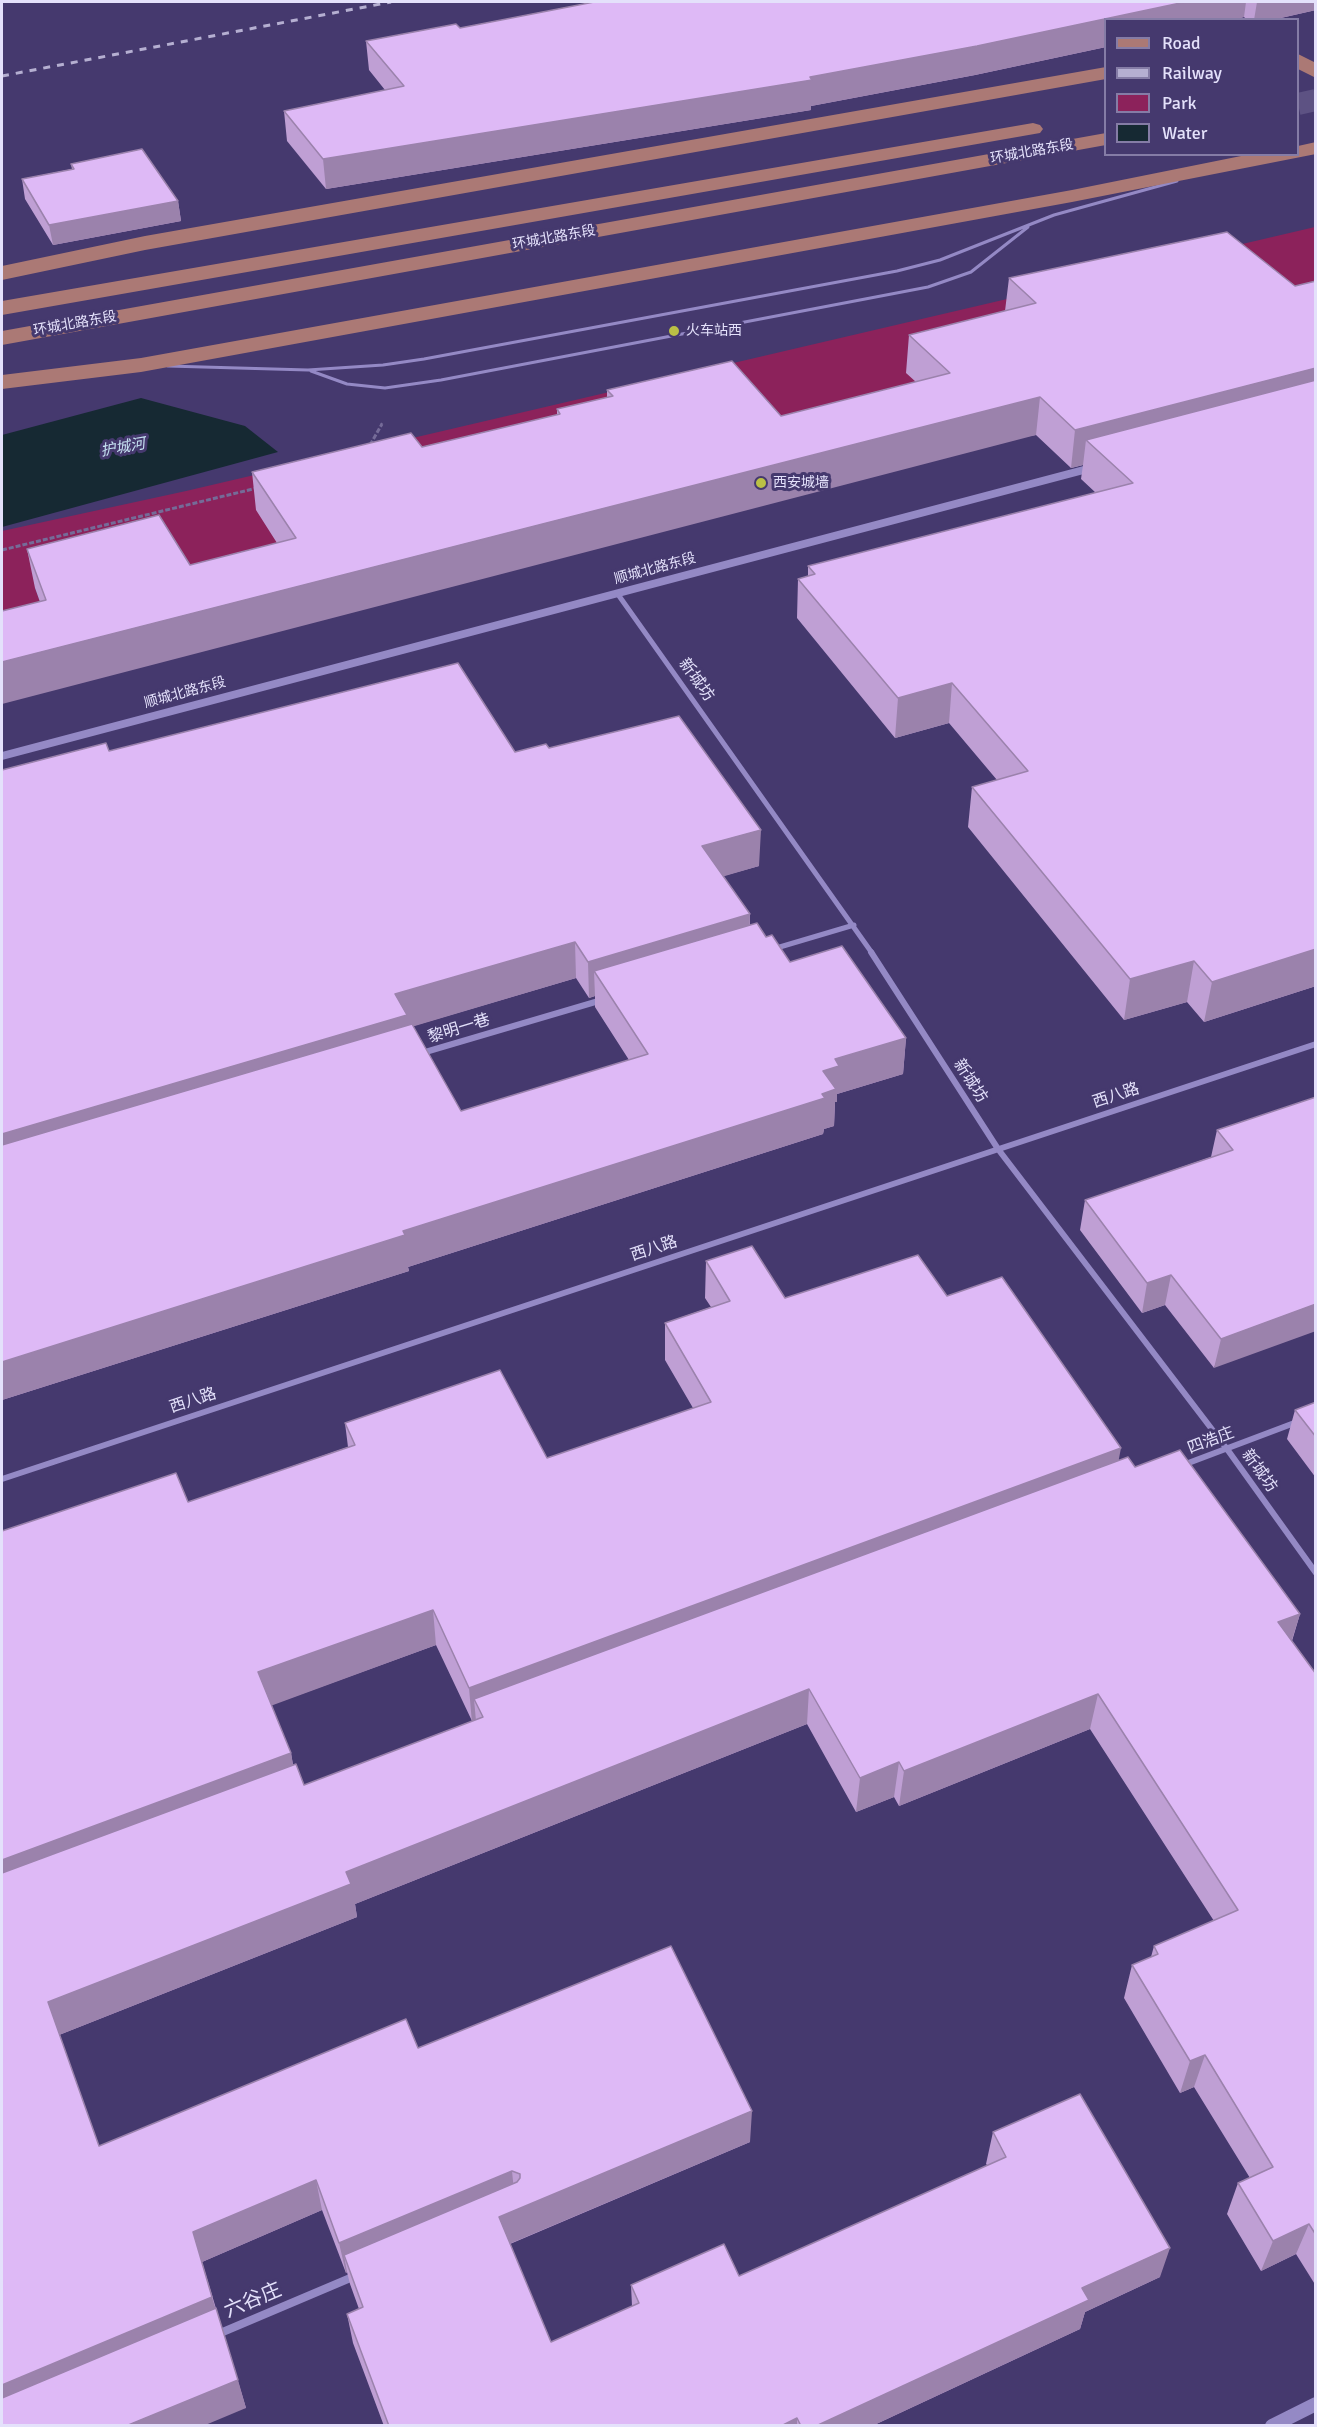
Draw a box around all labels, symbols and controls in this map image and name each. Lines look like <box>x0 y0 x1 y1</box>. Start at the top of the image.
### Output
legend <box>1104 18 1299 156</box>
text: Road <box>1162 32 1201 54</box>
text: Railway <box>1162 62 1222 84</box>
text: Park <box>1162 92 1197 114</box>
text: Water <box>1162 122 1207 144</box>
street label: 环城北路东段 <box>989 136 1075 168</box>
street label: 环城北路东段 <box>511 222 597 254</box>
street label: 环城北路东段 <box>32 308 118 340</box>
place label: 火车站西 <box>686 323 742 339</box>
marker: 火车站西 <box>667 324 681 338</box>
water label: 护城河 <box>99 435 147 461</box>
place label: 西安城墙 <box>773 475 829 491</box>
marker: 西安城墙 <box>754 476 768 490</box>
street label: 顺城北路东段 <box>612 550 698 588</box>
street label: 新城坊 <box>674 655 718 705</box>
street label: 顺城北路东段 <box>142 674 228 712</box>
street label: 黎明一巷 <box>426 1010 492 1048</box>
street label: 新城坊 <box>949 1056 991 1106</box>
street label: 西八路 <box>1090 1079 1142 1113</box>
street label: 西八路 <box>628 1232 680 1266</box>
street label: 西八路 <box>167 1384 219 1418</box>
street label: 四浩庄 <box>1185 1423 1237 1459</box>
street label: 新城坊 <box>1237 1446 1281 1496</box>
street label: 六谷庄 <box>221 2278 285 2324</box>

